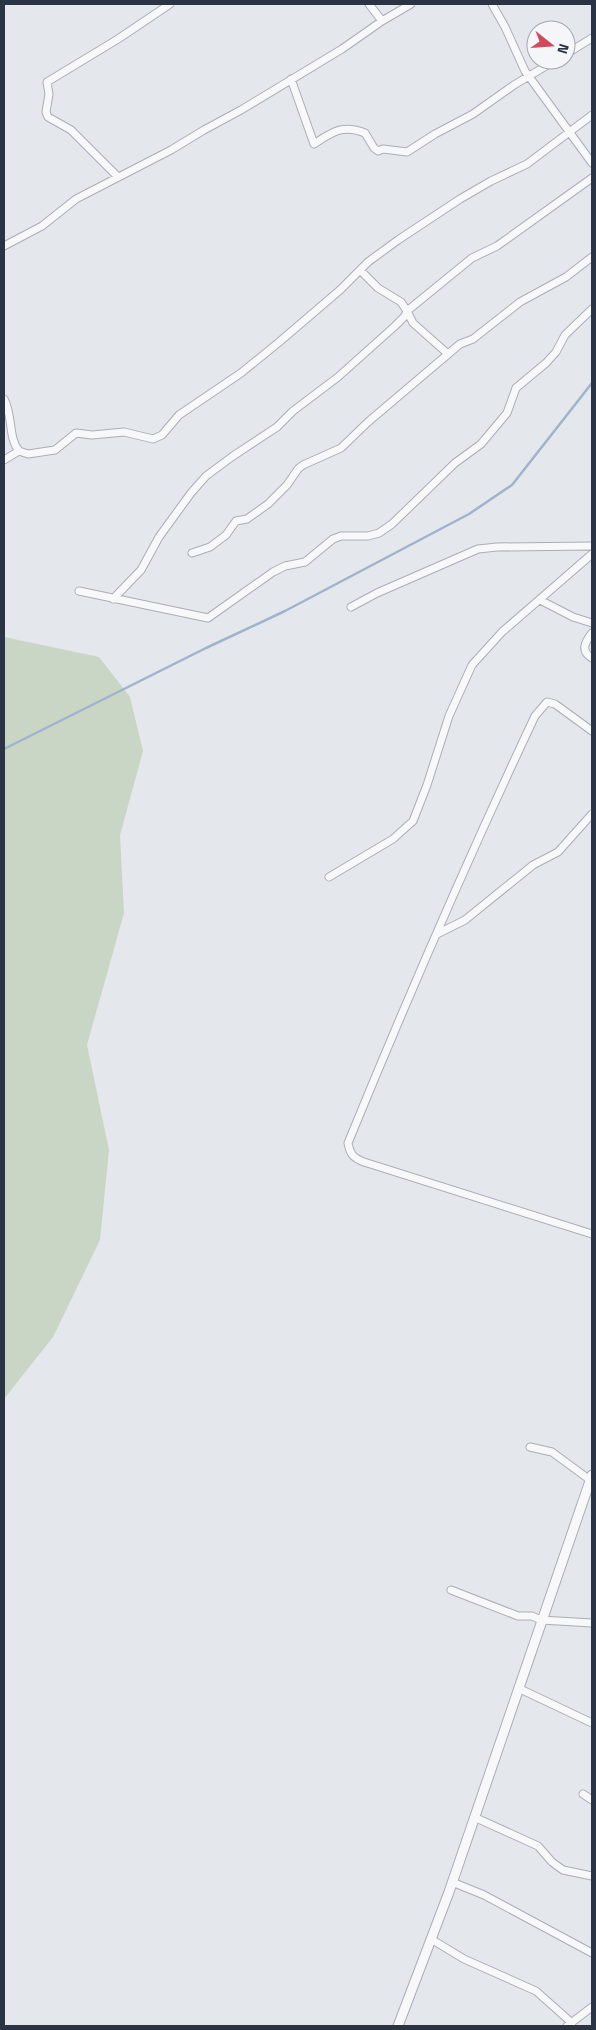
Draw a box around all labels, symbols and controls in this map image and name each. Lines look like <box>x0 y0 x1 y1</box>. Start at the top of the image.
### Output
north arrow <box>526 20 576 70</box>
text: N <box>552 41 575 57</box>

